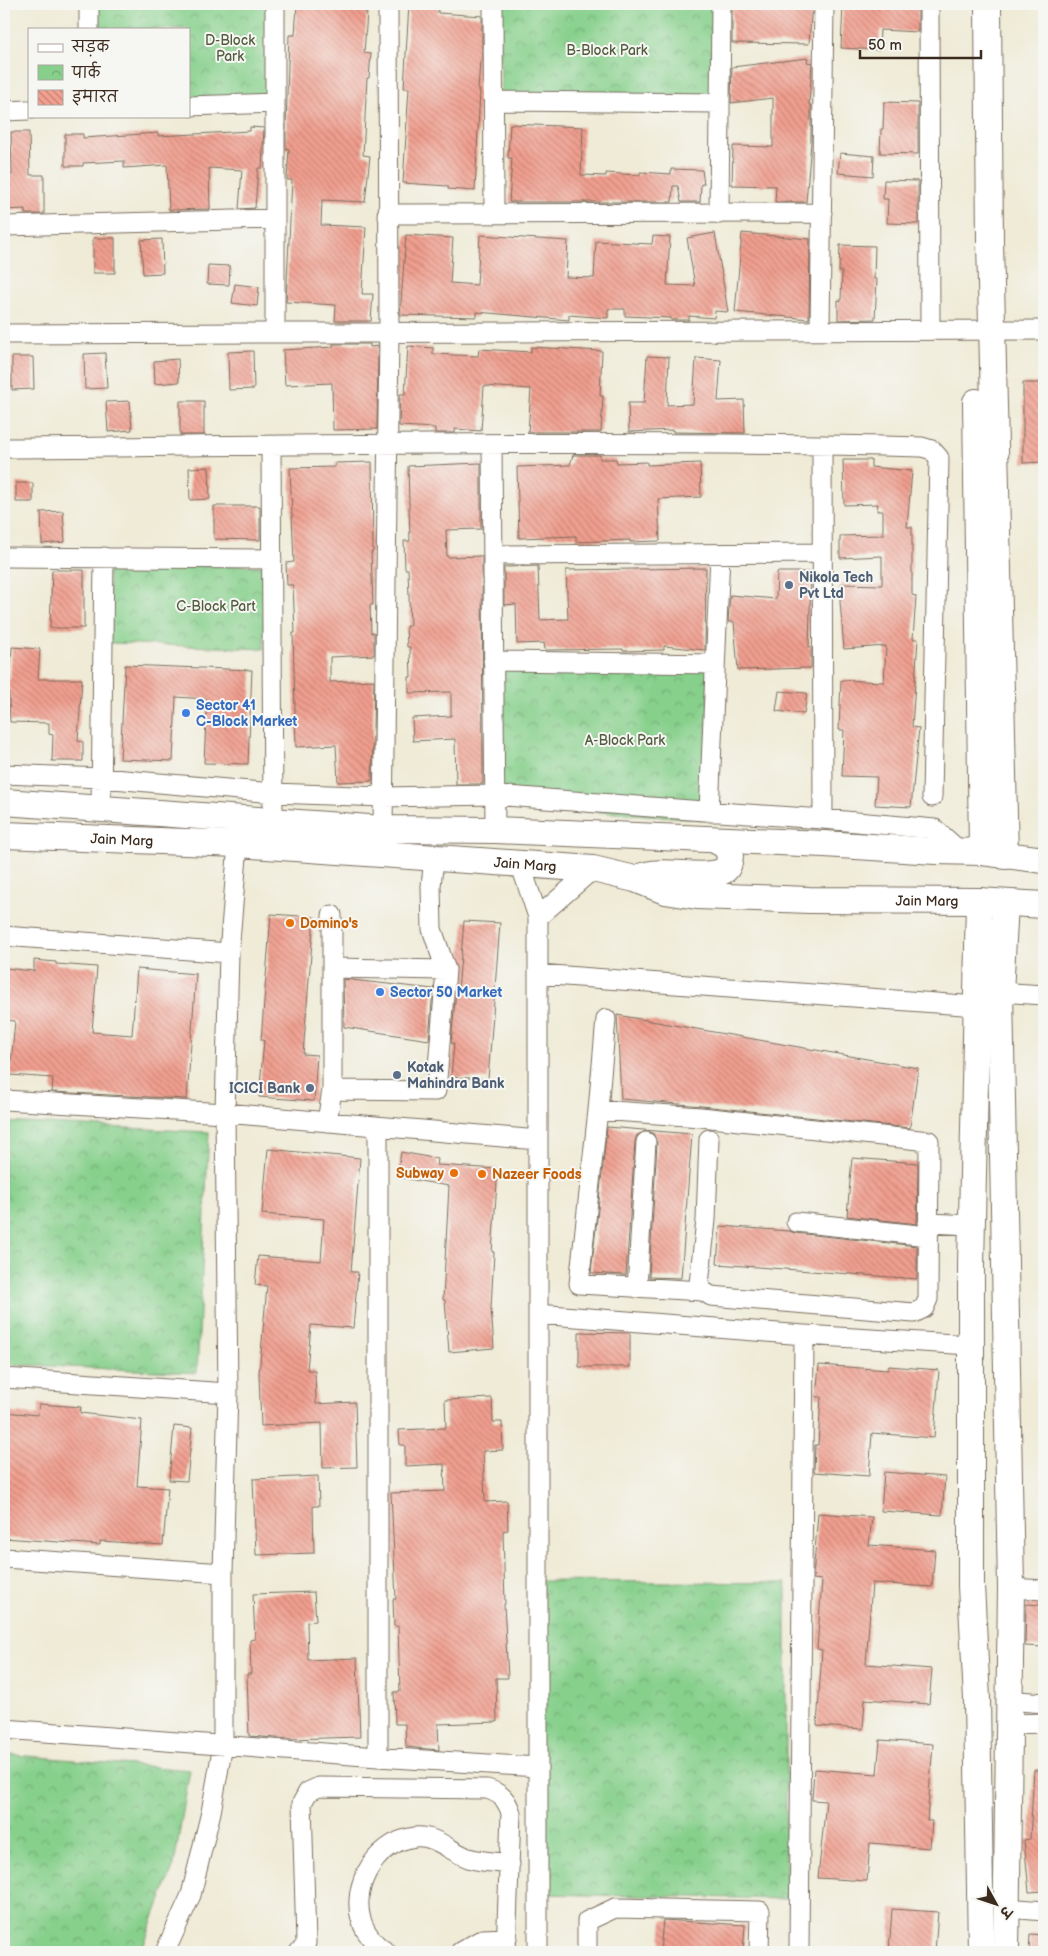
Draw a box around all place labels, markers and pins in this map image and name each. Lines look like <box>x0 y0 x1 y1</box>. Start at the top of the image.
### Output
place label: Nikola Tech Pvt Ltd <box>799 569 873 602</box>
marker: Nikola Tech Pvt Ltd <box>783 579 795 591</box>
place label: Sector 41 C-Block Market <box>196 697 298 730</box>
marker: Sector 41 C-Block Market <box>180 707 192 719</box>
place label: Domino's <box>300 915 358 932</box>
marker: Domino's <box>284 917 296 929</box>
place label: Sector 50 Market <box>390 984 502 1001</box>
marker: Sector 50 Market <box>374 986 386 998</box>
place label: Kotak Mahindra Bank <box>407 1059 505 1092</box>
marker: Kotak Mahindra Bank <box>391 1069 403 1081</box>
place label: ICICI Bank <box>229 1080 301 1097</box>
marker: ICICI Bank <box>304 1082 316 1094</box>
place label: Subway <box>396 1165 445 1182</box>
place label: Nazeer Foods <box>492 1166 582 1183</box>
marker: Subway <box>448 1167 460 1179</box>
marker: Nazeer Foods <box>476 1168 488 1180</box>

